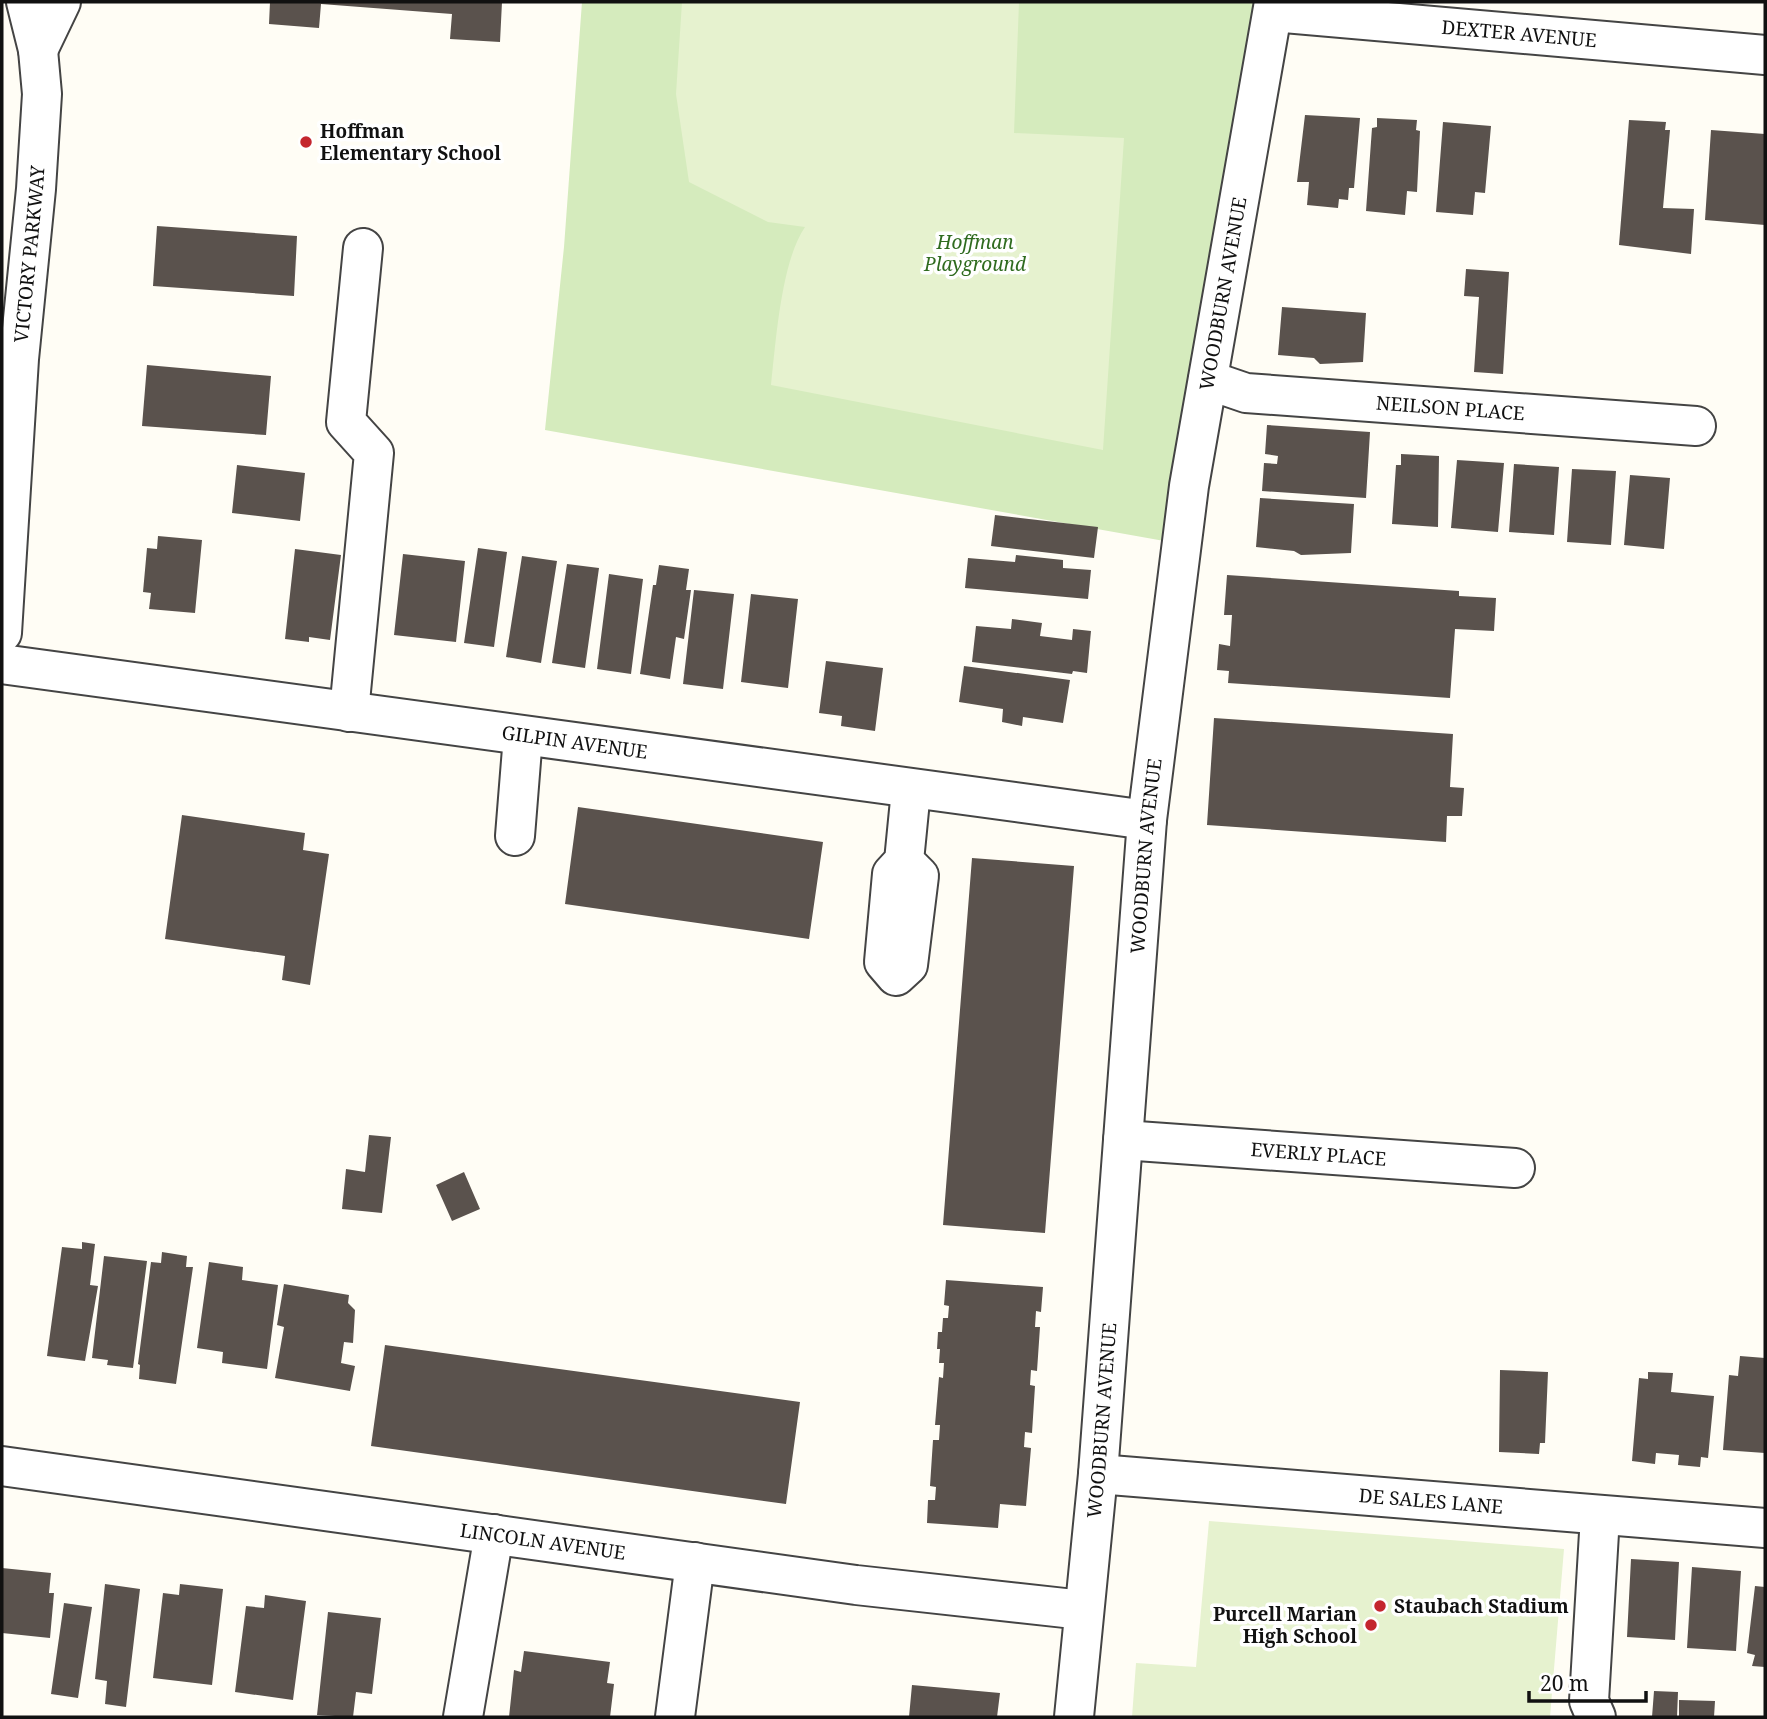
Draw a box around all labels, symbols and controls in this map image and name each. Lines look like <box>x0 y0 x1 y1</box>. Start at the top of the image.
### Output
street label: DEXTER AVENUE <box>1440 14 1598 53</box>
place label: Hoffman Elementary School <box>320 118 501 166</box>
marker: Hoffman Elementary School <box>298 134 314 150</box>
street label: VICTORY PARKWAY <box>8 165 50 344</box>
street label: WOODBURN AVENUE <box>1193 195 1253 392</box>
park label: Hoffman Playground <box>923 229 1027 277</box>
street label: NEILSON PLACE <box>1375 390 1526 426</box>
street label: GILPIN AVENUE <box>500 719 649 765</box>
street label: WOODBURN AVENUE <box>1124 757 1168 955</box>
street label: EVERLY PLACE <box>1250 1136 1387 1172</box>
street label: WOODBURN AVENUE <box>1081 1321 1122 1519</box>
street label: DE SALES LANE <box>1358 1482 1504 1520</box>
street label: LINCOLN AVENUE <box>458 1517 627 1566</box>
place label: Staubach Stadium <box>1394 1593 1569 1619</box>
marker: Staubach Stadium <box>1372 1598 1388 1614</box>
place label: Purcell Marian High School <box>1213 1601 1357 1649</box>
marker: Purcell Marian High School <box>1363 1617 1379 1633</box>
scale bar <box>1529 1660 1646 1704</box>
text: 20 m <box>1540 1669 1589 1697</box>

